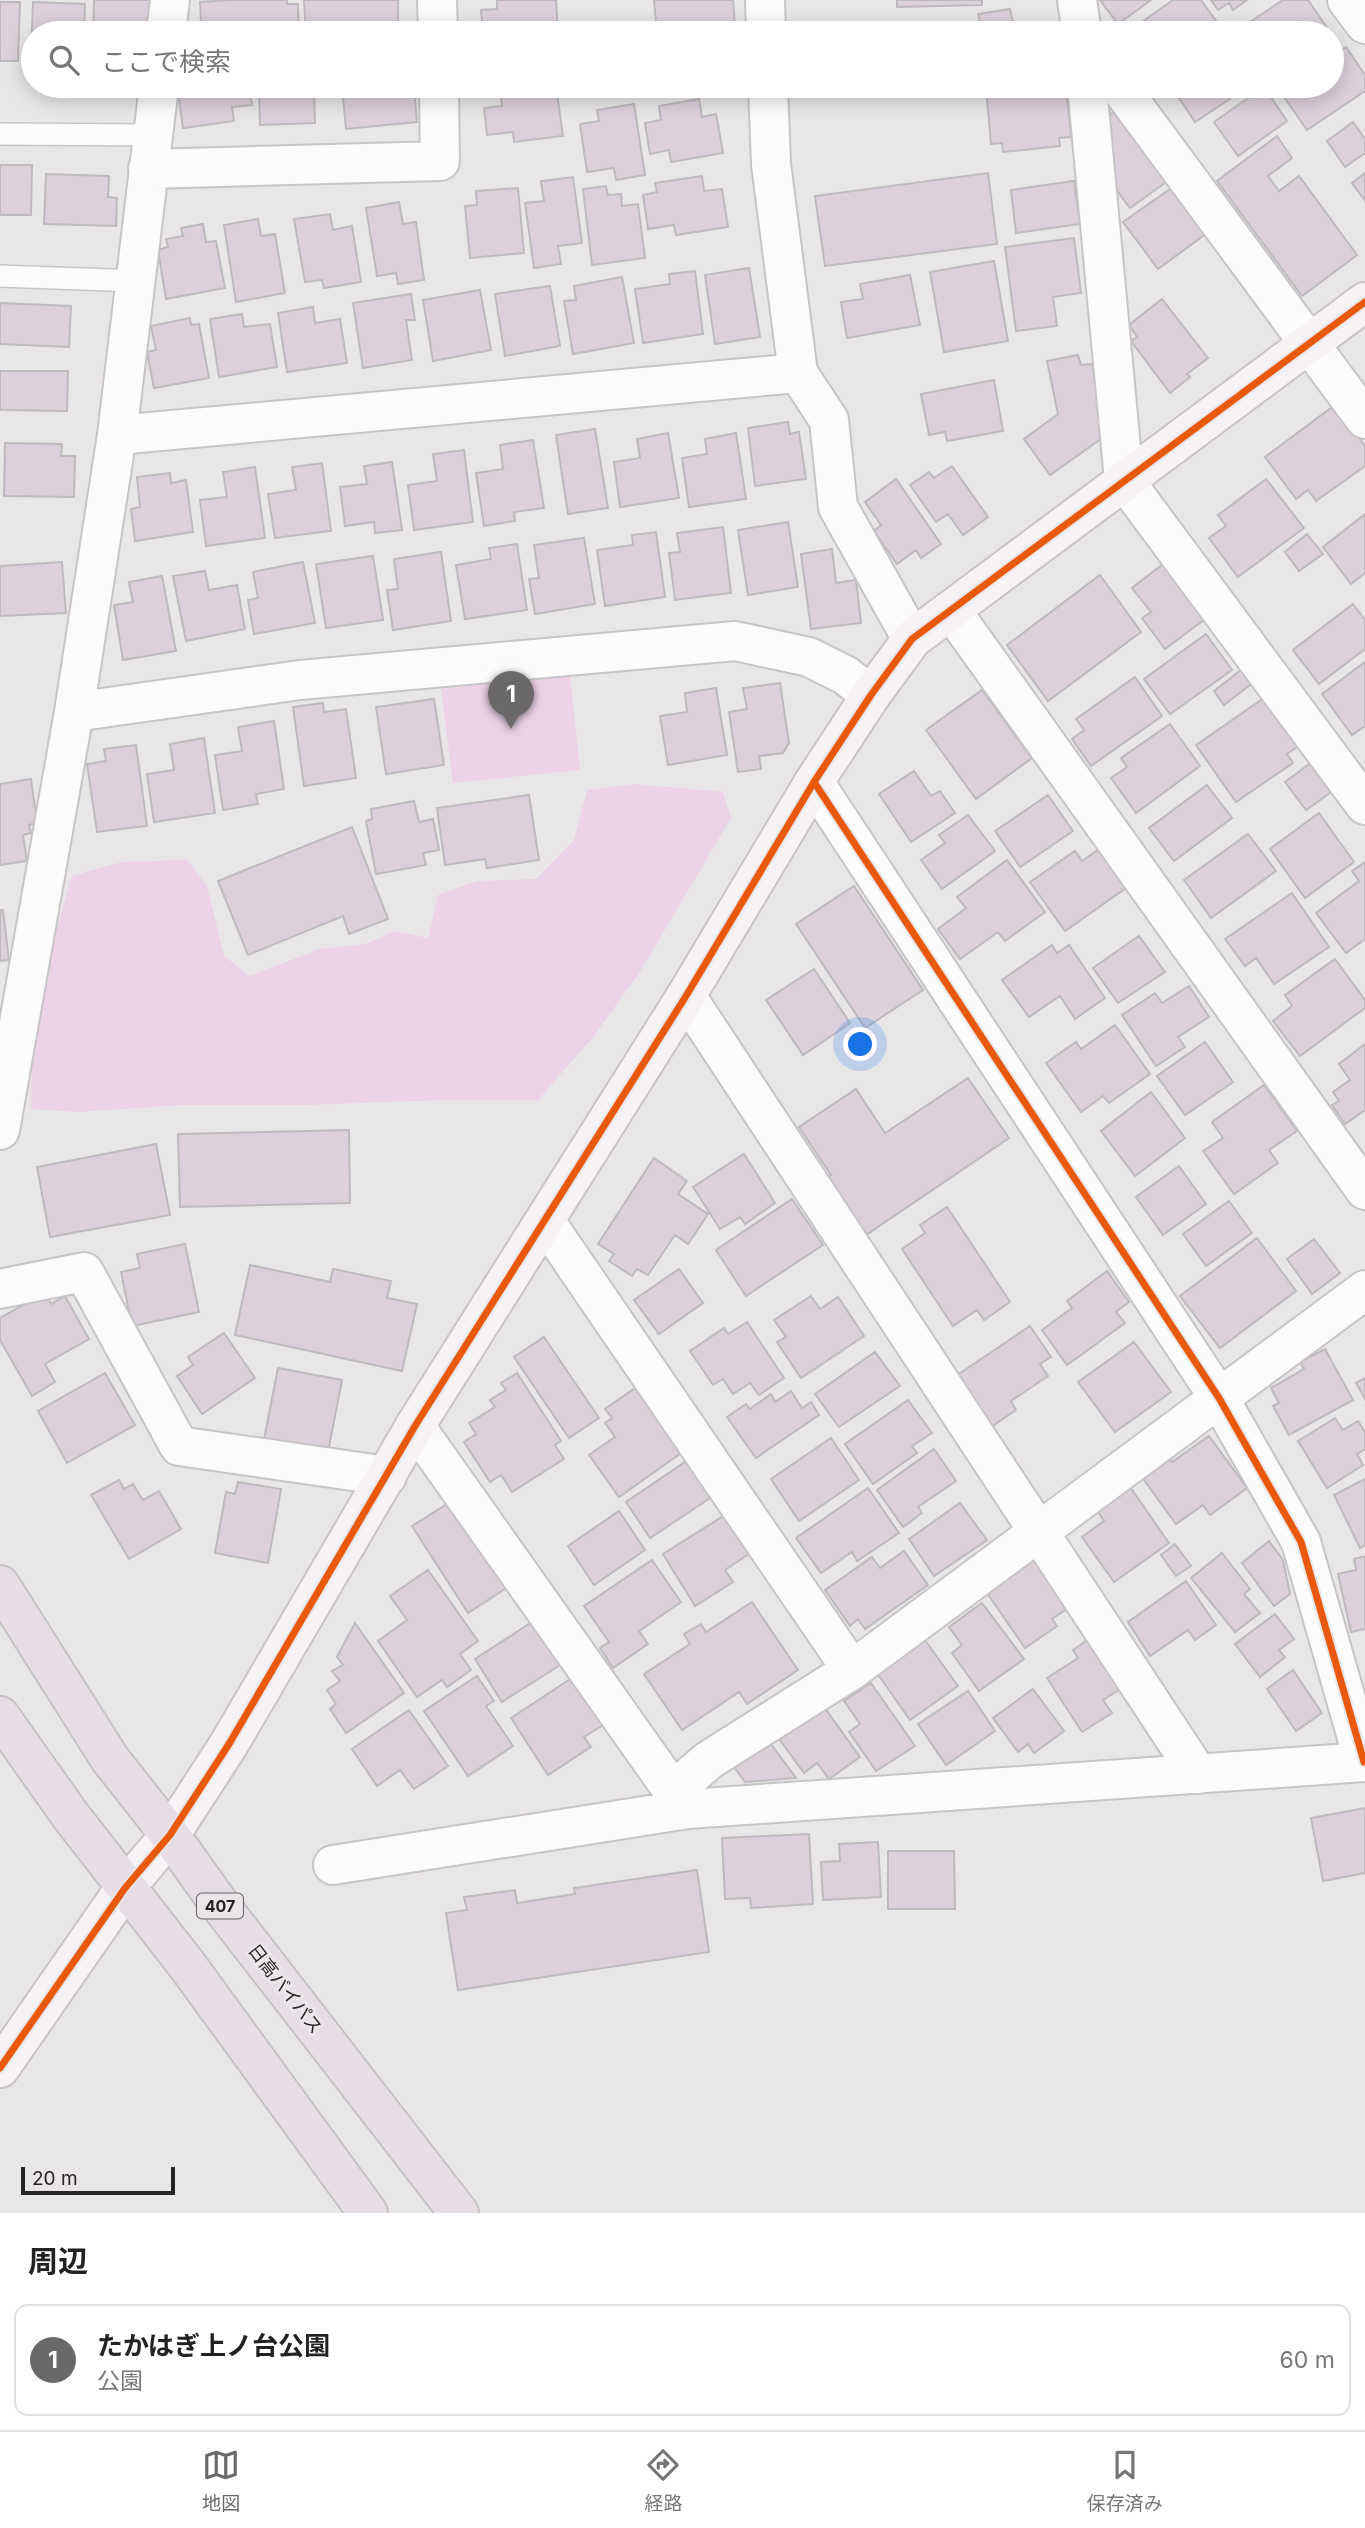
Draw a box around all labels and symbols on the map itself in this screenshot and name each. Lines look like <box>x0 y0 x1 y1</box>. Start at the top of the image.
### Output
pin: 1 <box>488 671 534 729</box>
your location <box>843 1027 877 1061</box>
road number: 407 <box>197 1894 243 1918</box>
street label: 日高バイパス <box>244 1940 327 2038</box>
scale bar <box>21 2164 175 2196</box>

